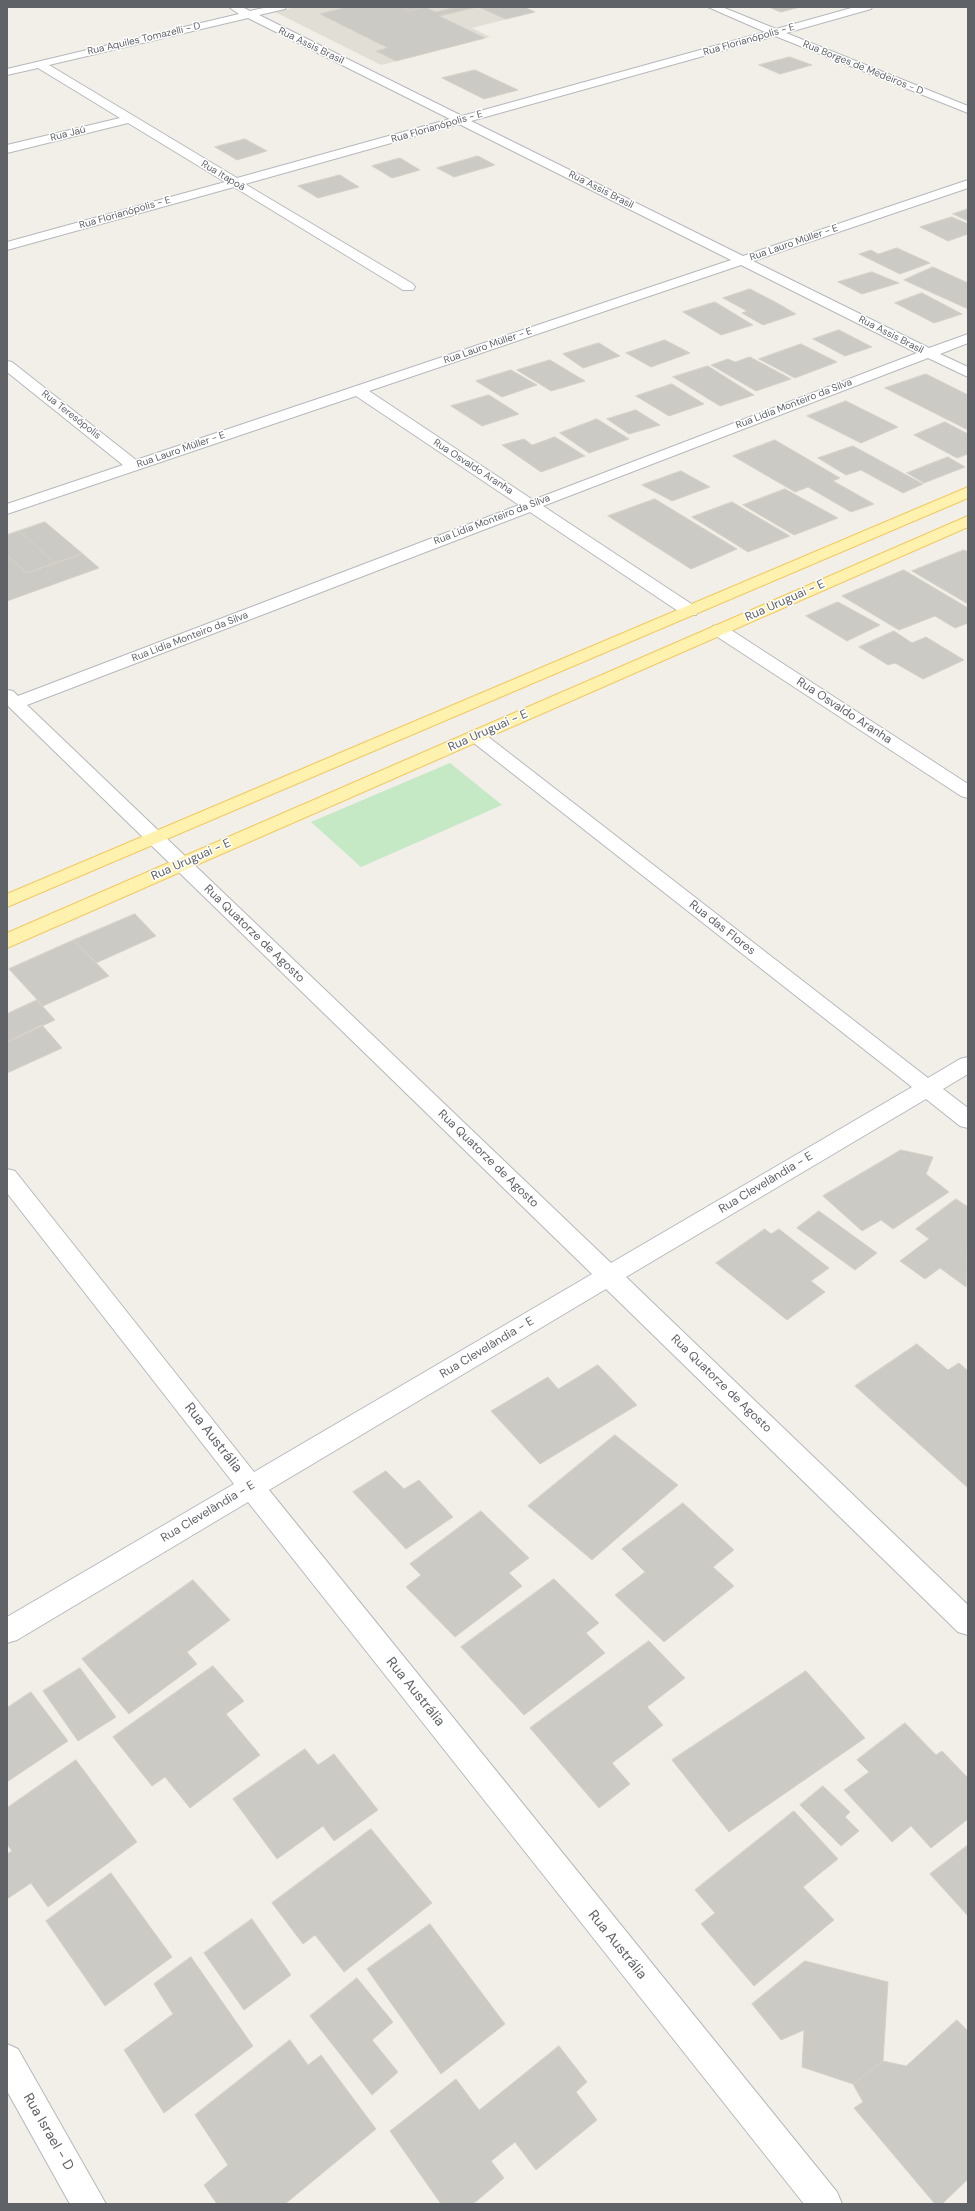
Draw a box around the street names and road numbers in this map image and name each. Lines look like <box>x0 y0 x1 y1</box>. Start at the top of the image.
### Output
street label: Rua Aquiles Tomazelli - D <box>86 20 202 58</box>
street label: Rua Florianópolis - E <box>702 21 796 59</box>
street label: Rua Assis Brasil <box>276 25 346 67</box>
street label: Rua Borges de Medeiros - D <box>801 38 925 98</box>
street label: Rua Florianópolis - E <box>390 108 484 146</box>
street label: Rua Jaú <box>49 124 87 144</box>
street label: Rua Itapoã <box>199 158 247 194</box>
street label: Rua Assis Brasil <box>566 168 636 212</box>
street label: Rua Florianópolis - E <box>78 194 172 232</box>
street label: Rua Lauro Müller - E <box>748 222 840 264</box>
street label: Rua Assis Brasil <box>856 313 926 357</box>
street label: Rua Lauro Müller - E <box>442 325 534 367</box>
street label: Rua Lídia Monteiro da Silva <box>734 376 854 432</box>
street label: Rua Teresópolis <box>39 388 103 442</box>
street label: Rua Lauro Müller - E <box>135 429 227 471</box>
street label: Rua Osvaldo Aranha <box>431 437 515 497</box>
street label: Rua Lídia Monteiro da Silva <box>432 492 552 548</box>
street label: Rua Uruguai - E <box>743 577 827 625</box>
street label: Rua Lídia Monteiro da Silva <box>130 609 250 665</box>
street label: Rua Osvaldo Aranha <box>794 675 894 747</box>
street label: Rua Uruguai - E <box>446 707 530 755</box>
street label: Rua Uruguai - E <box>149 836 233 884</box>
street label: Rua Quatorze de Agosto <box>201 882 307 986</box>
street label: Rua das Flores <box>686 898 758 958</box>
street label: Rua Quatorze de Agosto <box>435 1107 541 1211</box>
street label: Rua Clevelândia - E <box>716 1149 816 1217</box>
street label: Rua Clevelândia - E <box>437 1314 537 1382</box>
street label: Rua Quatorze de Agosto <box>668 1332 774 1436</box>
street label: Rua Austrália <box>181 1400 245 1476</box>
street label: Rua Clevelândia - E <box>158 1478 258 1546</box>
street label: Rua Austrália <box>382 1654 448 1730</box>
street label: Rua Austrália <box>584 1907 650 1983</box>
street label: Rua Israel - D <box>19 2090 77 2174</box>

